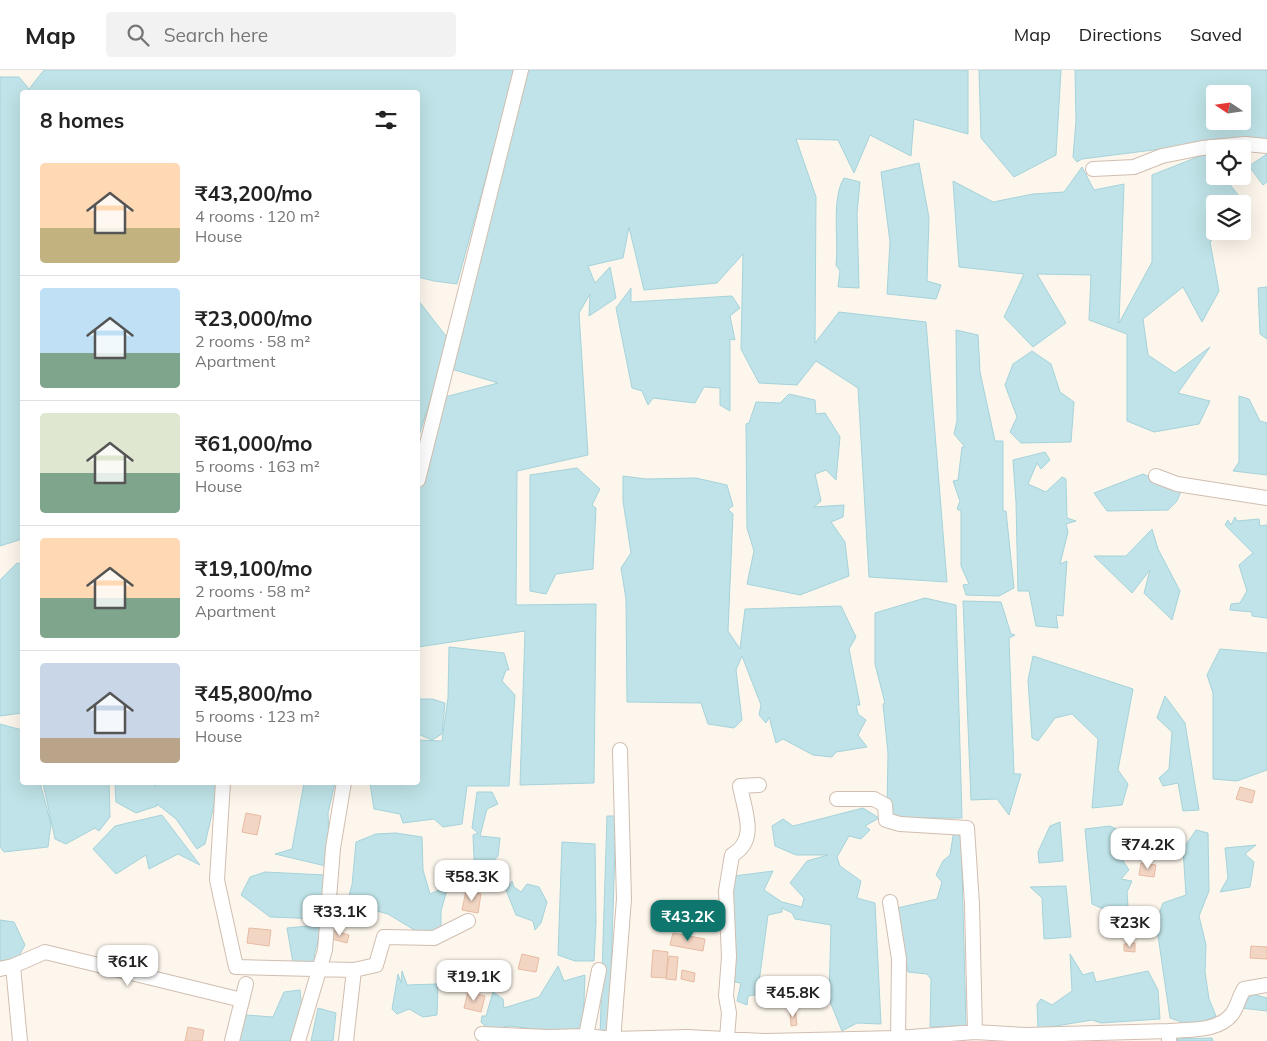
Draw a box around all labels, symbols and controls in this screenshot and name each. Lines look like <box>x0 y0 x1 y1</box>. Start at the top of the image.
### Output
search box <box>106 12 456 57</box>
text: Map <box>25 20 76 50</box>
icon: search <box>124 21 152 49</box>
text: Search here <box>164 23 268 47</box>
text: Map <box>1014 23 1051 46</box>
text: Directions <box>1079 23 1162 46</box>
text: Saved <box>1190 23 1242 46</box>
north arrow <box>1206 85 1251 130</box>
map controls <box>1206 85 1251 240</box>
icon: filters <box>372 106 400 134</box>
text: 8 homes <box>40 107 124 133</box>
button: locate <box>1206 140 1251 185</box>
text: ₹43,200/mo <box>195 180 313 206</box>
icon: home <box>80 183 140 243</box>
button: layers <box>1206 195 1251 240</box>
text: 4 rooms · 120 m² <box>195 206 320 226</box>
text: House <box>195 226 242 246</box>
text: ₹23,000/mo <box>195 305 313 331</box>
icon: home <box>80 308 140 368</box>
text: 2 rooms · 58 m² <box>195 331 310 351</box>
text: Apartment <box>195 351 276 371</box>
text: ₹61,000/mo <box>195 430 313 456</box>
icon: home <box>80 433 140 493</box>
text: 5 rooms · 163 m² <box>195 456 320 476</box>
text: House <box>195 476 242 496</box>
text: ₹19,100/mo <box>195 555 313 581</box>
icon: home <box>80 558 140 618</box>
text: 2 rooms · 58 m² <box>195 581 310 601</box>
text: Apartment <box>195 601 276 621</box>
text: ₹45,800/mo <box>195 680 313 706</box>
icon: home <box>80 683 140 743</box>
text: 5 rooms · 123 m² <box>195 706 320 726</box>
text: House <box>195 726 242 746</box>
pin: ₹74.2K <box>1107 828 1189 870</box>
text: ₹74.2K <box>1121 834 1175 854</box>
pin: ₹58.3K <box>431 860 513 902</box>
text: ₹58.3K <box>445 866 499 886</box>
pin: ₹33.1K <box>299 894 381 937</box>
pin: ₹43.2K <box>647 900 729 942</box>
text: ₹33.1K <box>313 901 367 921</box>
text: ₹43.2K <box>661 906 715 926</box>
pin: ₹23K <box>1100 906 1160 948</box>
text: ₹23K <box>1110 912 1150 932</box>
pin: ₹61K <box>98 944 158 987</box>
text: ₹61K <box>108 951 148 971</box>
pin: ₹19.1K <box>433 960 515 1002</box>
text: ₹19.1K <box>447 966 501 986</box>
pin: ₹45.8K <box>752 976 834 1018</box>
text: ₹45.8K <box>766 982 820 1002</box>

